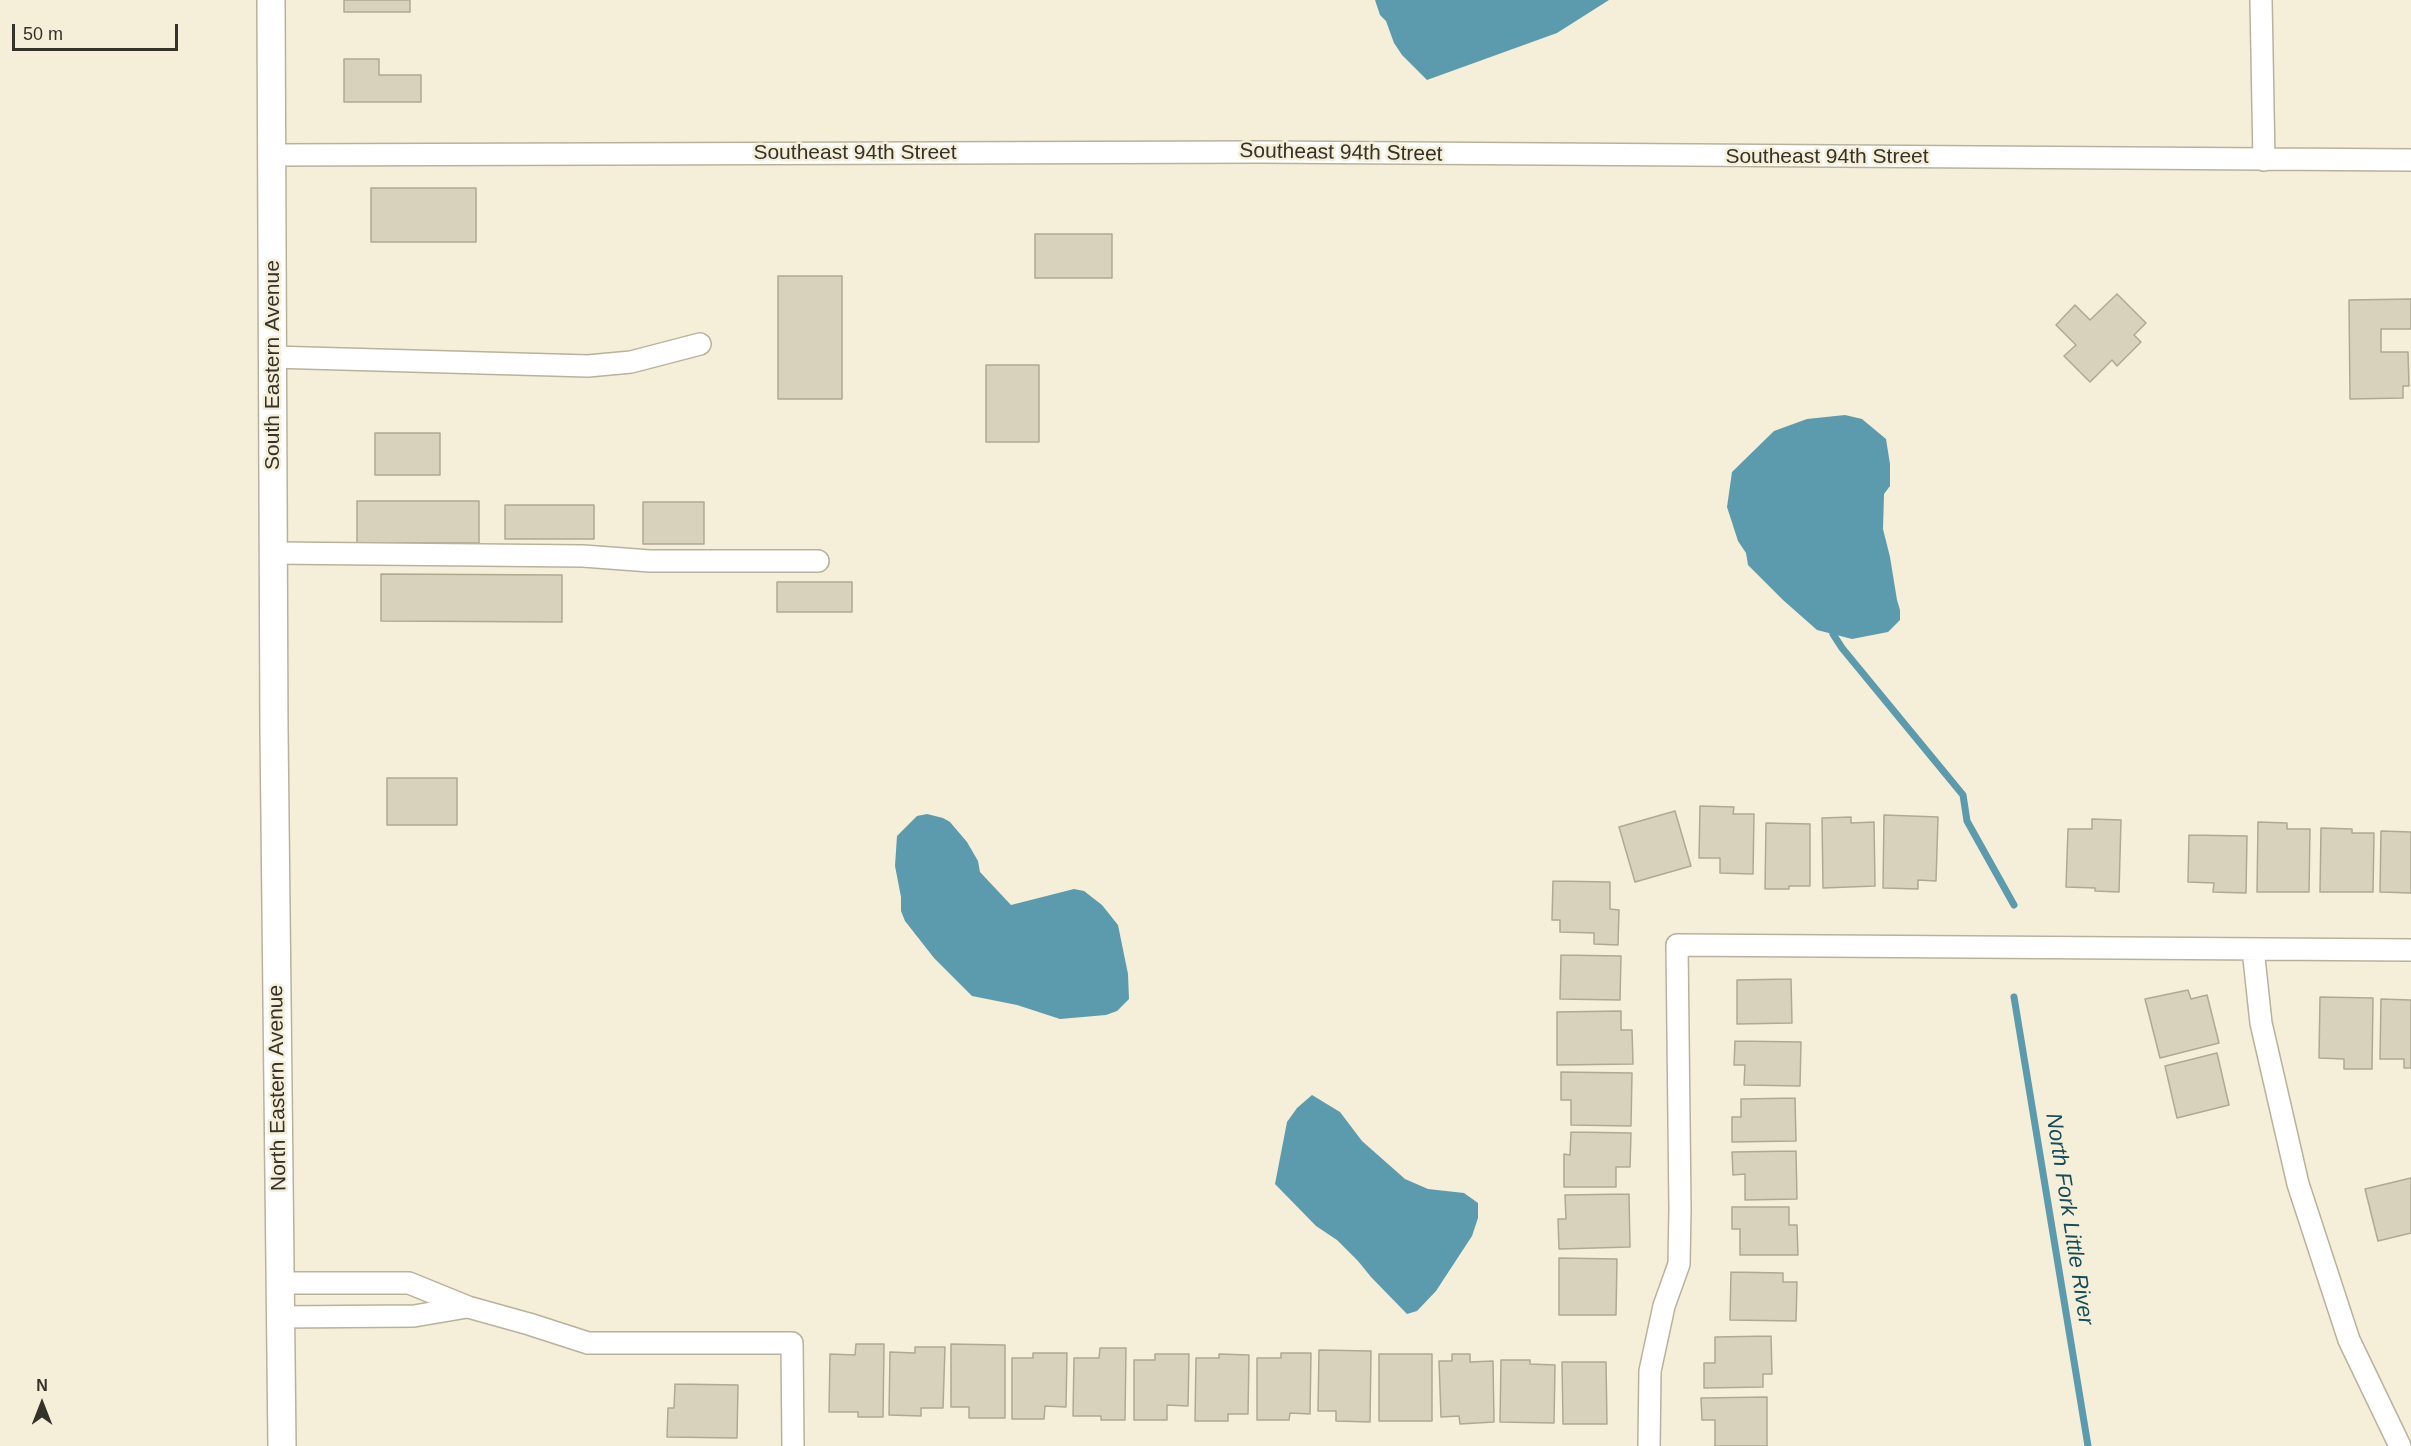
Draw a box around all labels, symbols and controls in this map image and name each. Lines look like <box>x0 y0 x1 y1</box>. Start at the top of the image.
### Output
scale bar <box>15 12 182 50</box>
text: 50 m <box>23 24 63 44</box>
street label: Southeast 94th Street <box>1239 139 1443 167</box>
street label: Southeast 94th Street <box>753 140 957 166</box>
street label: Southeast 94th Street <box>1725 144 1929 170</box>
street label: South Eastern Avenue <box>260 260 286 470</box>
street label: North Eastern Avenue <box>264 985 292 1191</box>
water label: North Fork Little River <box>2039 1111 2099 1327</box>
north arrow <box>12 1374 72 1434</box>
text: N <box>36 1377 48 1394</box>

